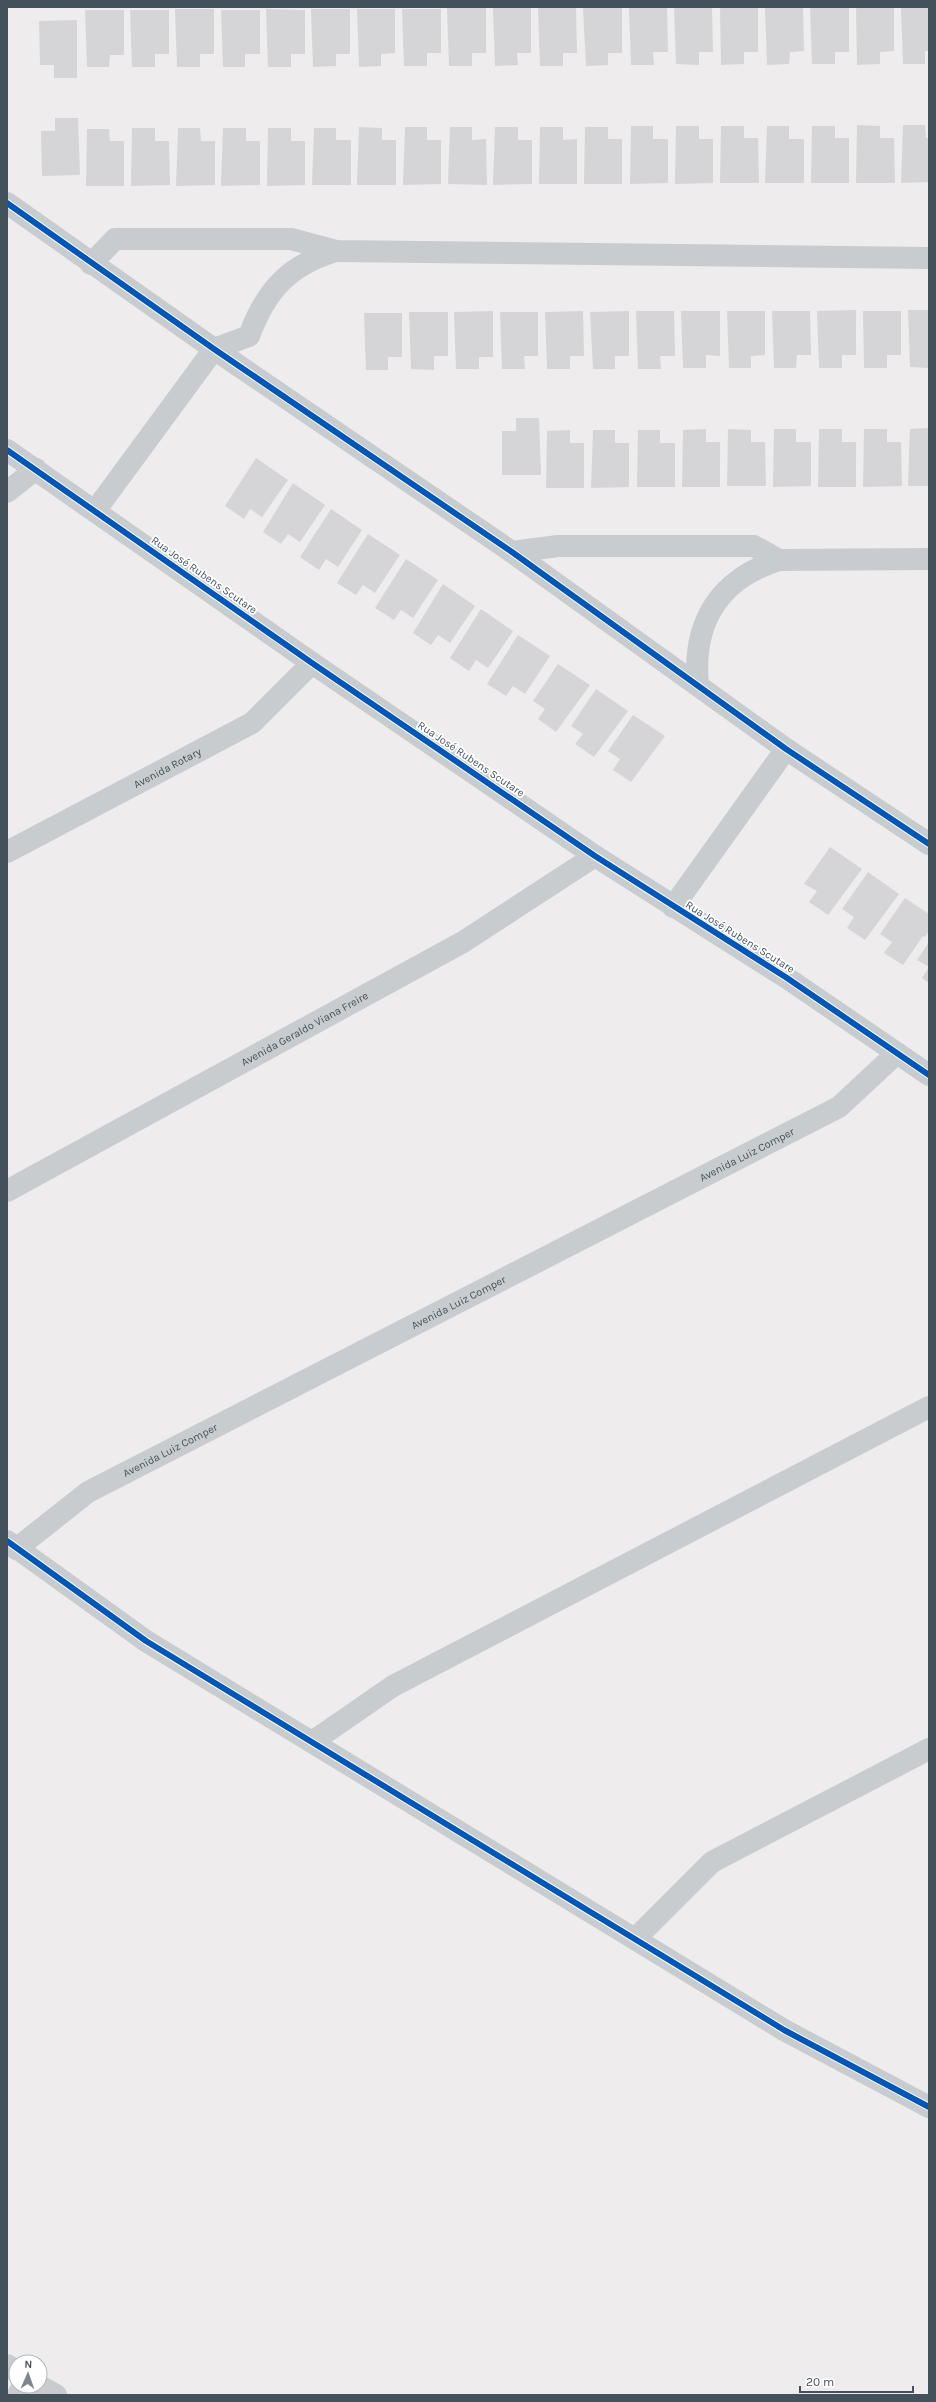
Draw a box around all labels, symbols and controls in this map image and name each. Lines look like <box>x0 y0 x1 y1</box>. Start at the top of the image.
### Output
street label: Rua José Rubens Scutare <box>149 534 260 617</box>
street label: Rua José Rubens Scutare <box>415 718 527 800</box>
street label: Avenida Rotary <box>131 745 203 791</box>
street label: Rua José Rubens Scutare <box>683 898 797 976</box>
street label: Avenida Geraldo Viana Freire <box>239 988 371 1068</box>
street label: Avenida Luiz Comper <box>697 1125 796 1184</box>
street label: Avenida Luiz Comper <box>409 1273 508 1332</box>
street label: Avenida Luiz Comper <box>121 1420 220 1480</box>
north arrow <box>8 2354 48 2394</box>
text: N <box>24 2358 33 2371</box>
scale bar <box>800 2368 913 2394</box>
text: 20 m <box>806 2375 834 2389</box>

